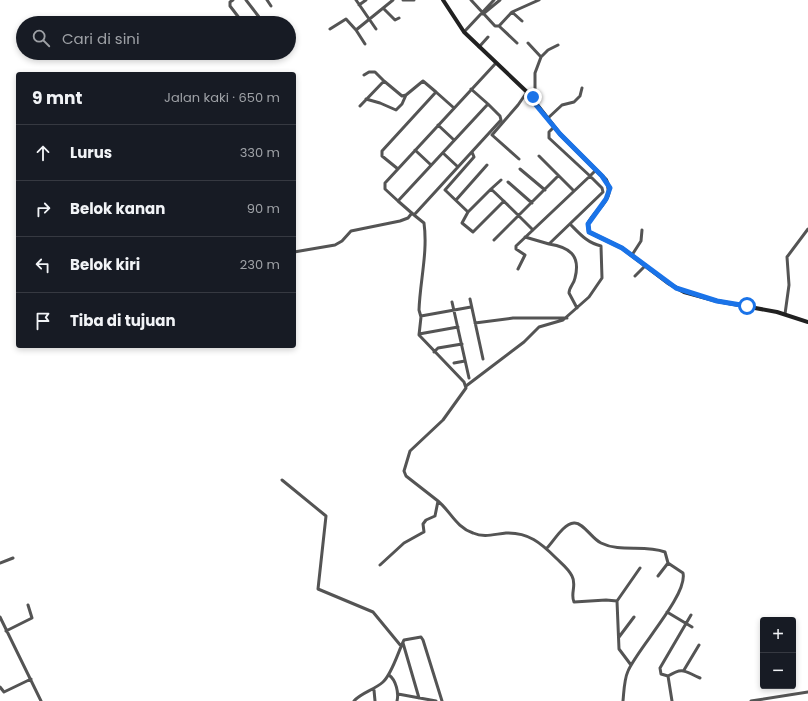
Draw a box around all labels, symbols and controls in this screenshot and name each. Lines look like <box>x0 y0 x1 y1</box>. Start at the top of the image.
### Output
search box <box>16 16 296 60</box>
icon: search <box>30 27 52 49</box>
text: Cari di sini <box>62 28 140 49</box>
text: 9 mnt <box>32 86 82 110</box>
text: Jalan kaki · 650 m <box>164 88 280 107</box>
route end <box>524 88 542 106</box>
icon: ahead <box>32 142 54 164</box>
text: Lurus <box>70 142 112 163</box>
text: 330 m <box>240 143 280 162</box>
icon: right <box>32 198 54 220</box>
text: Belok kanan <box>70 198 165 219</box>
text: 90 m <box>247 199 280 218</box>
icon: left <box>32 254 54 276</box>
text: Belok kiri <box>70 254 140 275</box>
text: 230 m <box>240 255 280 274</box>
route start <box>738 297 756 315</box>
icon: arrive <box>32 310 54 332</box>
text: Tiba di tujuan <box>70 310 176 331</box>
map controls <box>760 617 796 689</box>
button: + <box>760 617 796 653</box>
button: − <box>760 653 796 689</box>

